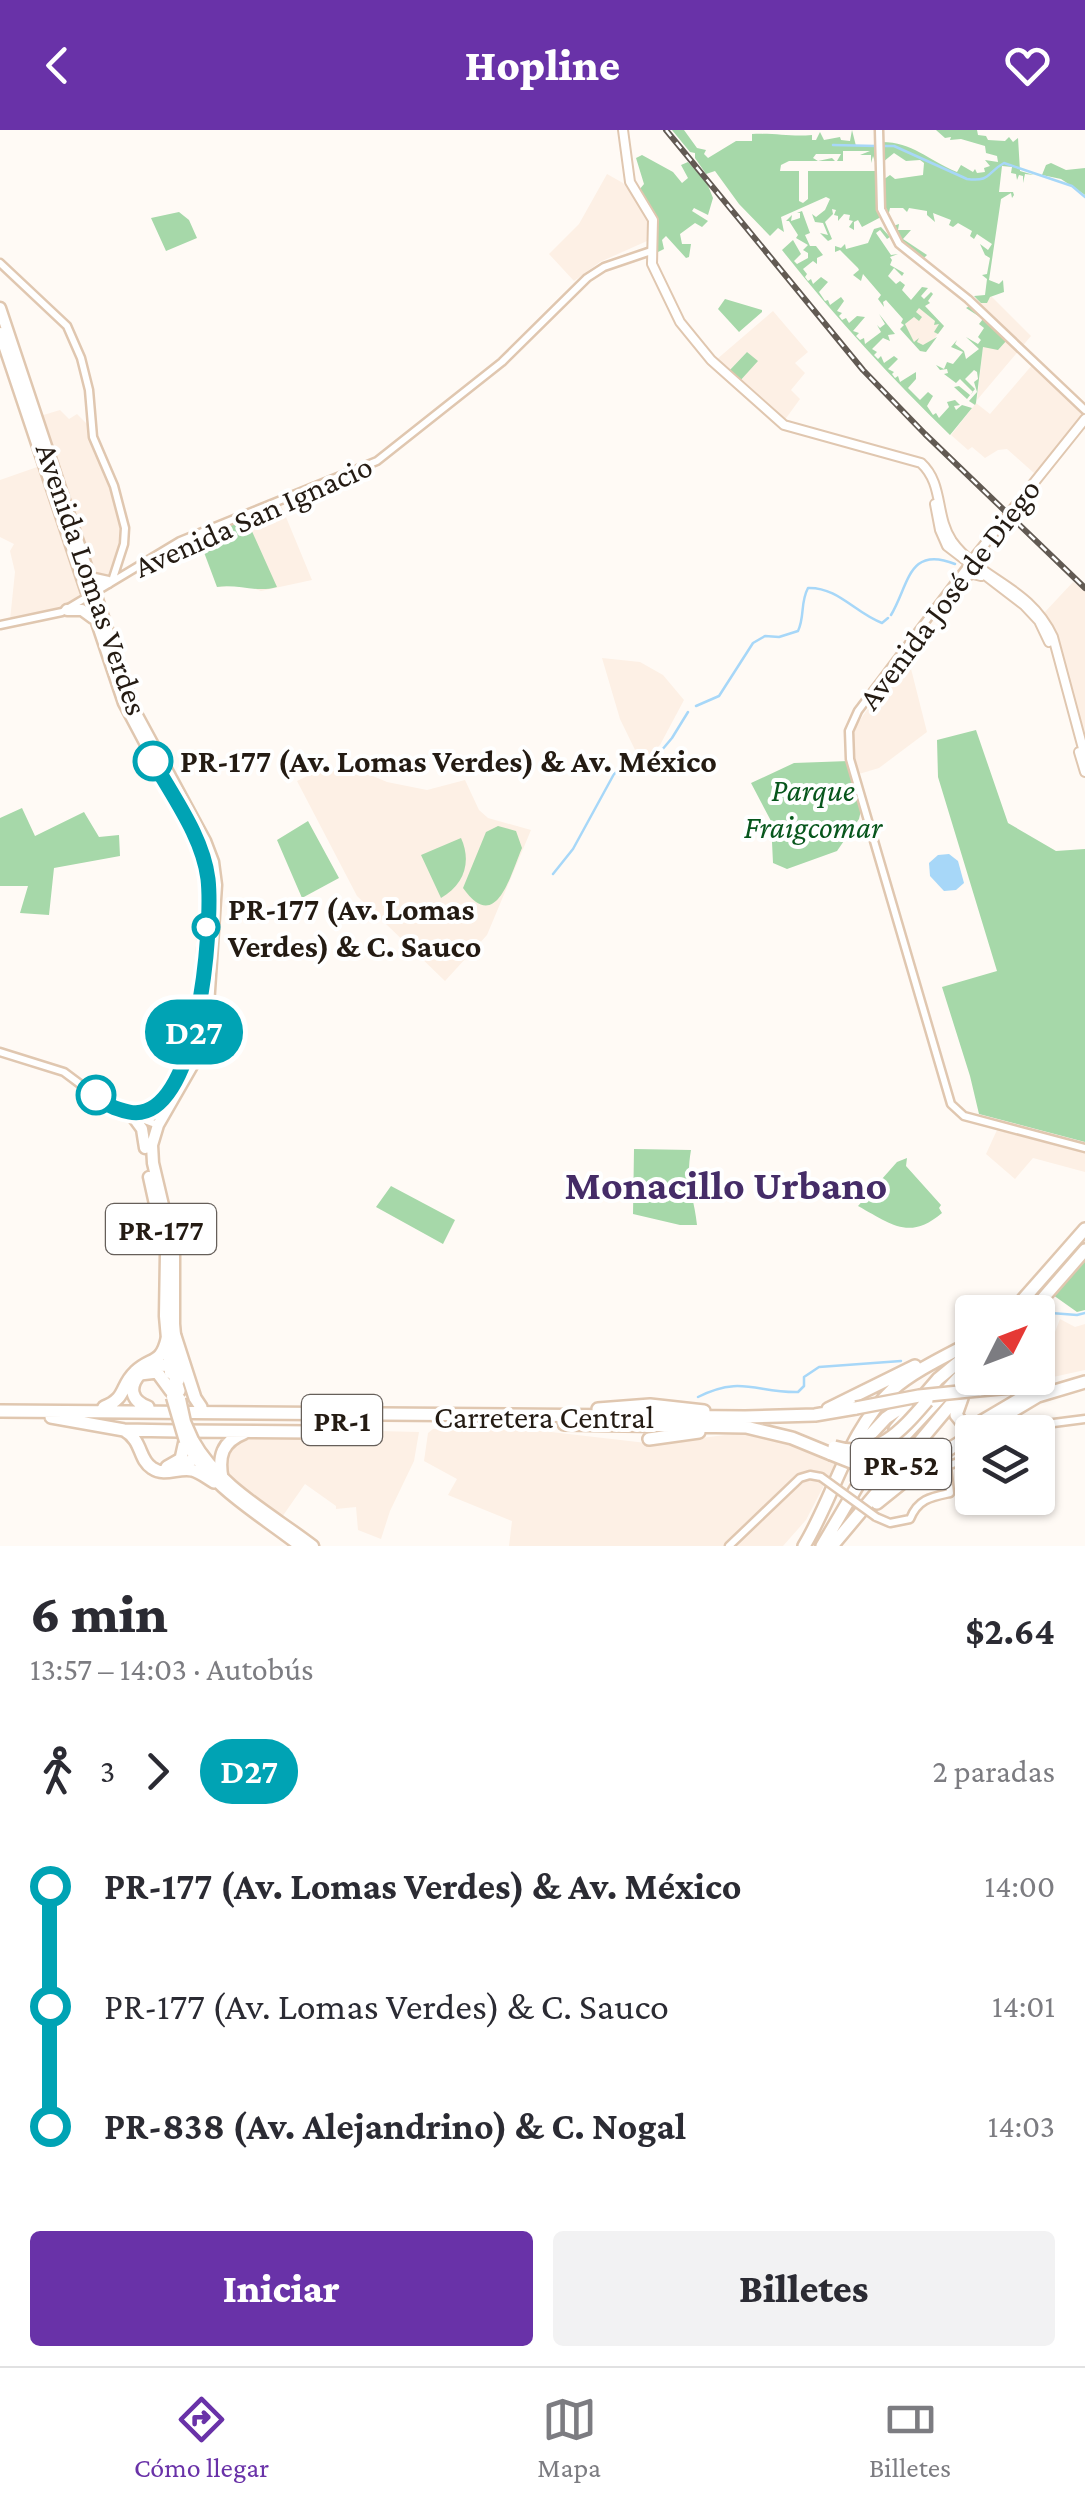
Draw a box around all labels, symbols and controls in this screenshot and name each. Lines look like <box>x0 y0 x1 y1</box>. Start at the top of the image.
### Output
icon: back <box>30 38 85 93</box>
icon: heart <box>1000 38 1055 93</box>
text: Hopline <box>465 40 620 90</box>
street label: Avenida Lomas Verdes <box>29 438 155 720</box>
street label: Avenida San Ignacio <box>128 447 378 585</box>
street label: Avenida José de Diego <box>851 472 1047 716</box>
marker: PR-177 (Av. Lomas Verdes) & Av. México <box>134 742 172 780</box>
place label: PR-177 (Av. Lomas Verdes) & Av. México <box>180 743 717 780</box>
park label: Parque Fraigcomar <box>744 772 883 845</box>
place label: PR-177 (Av. Lomas Verdes) & C. Sauco <box>227 891 481 965</box>
marker: PR-177 (Av. Lomas Verdes) & C. Sauco <box>193 914 219 940</box>
line badge: D27 <box>136 1000 252 1064</box>
text: D27 <box>165 1013 223 1052</box>
unlabelled marker <box>77 1076 115 1114</box>
district label: Monacillo Urbano <box>565 1161 887 1208</box>
road number: PR-177 <box>106 1204 216 1254</box>
north arrow <box>955 1295 1055 1395</box>
map controls <box>955 1295 1055 1515</box>
road number: PR-1 <box>302 1395 382 1445</box>
street label: Carretera Central <box>434 1399 654 1435</box>
button: layers <box>955 1415 1055 1515</box>
road number: PR-52 <box>851 1439 951 1489</box>
text: 6 min <box>30 1583 168 1644</box>
text: $2.64 <box>965 1610 1055 1652</box>
text: 13:57 – 14:03 · Autobús <box>30 1651 314 1687</box>
icon: walk <box>30 1744 85 1799</box>
icon: forward <box>130 1744 185 1799</box>
text: D27 <box>220 1752 278 1791</box>
text: 3 <box>100 1753 115 1789</box>
text: 2 paradas <box>932 1753 1055 1789</box>
text: PR-177 (Av. Lomas Verdes) & Av. México <box>104 1865 742 1907</box>
text: 14:00 <box>985 1868 1055 1904</box>
text: PR-177 (Av. Lomas Verdes) & C. Sauco <box>104 1985 669 2027</box>
text: 14:01 <box>992 1988 1055 2024</box>
text: PR-838 (Av. Alejandrino) & C. Nogal <box>104 2105 686 2147</box>
text: 14:03 <box>988 2108 1055 2144</box>
button: Iniciar <box>30 2231 533 2346</box>
button: Billetes <box>553 2231 1055 2346</box>
tab: Cómo llegar <box>134 2392 269 2483</box>
tab: Mapa <box>537 2392 601 2483</box>
tab: Billetes <box>869 2392 951 2483</box>

